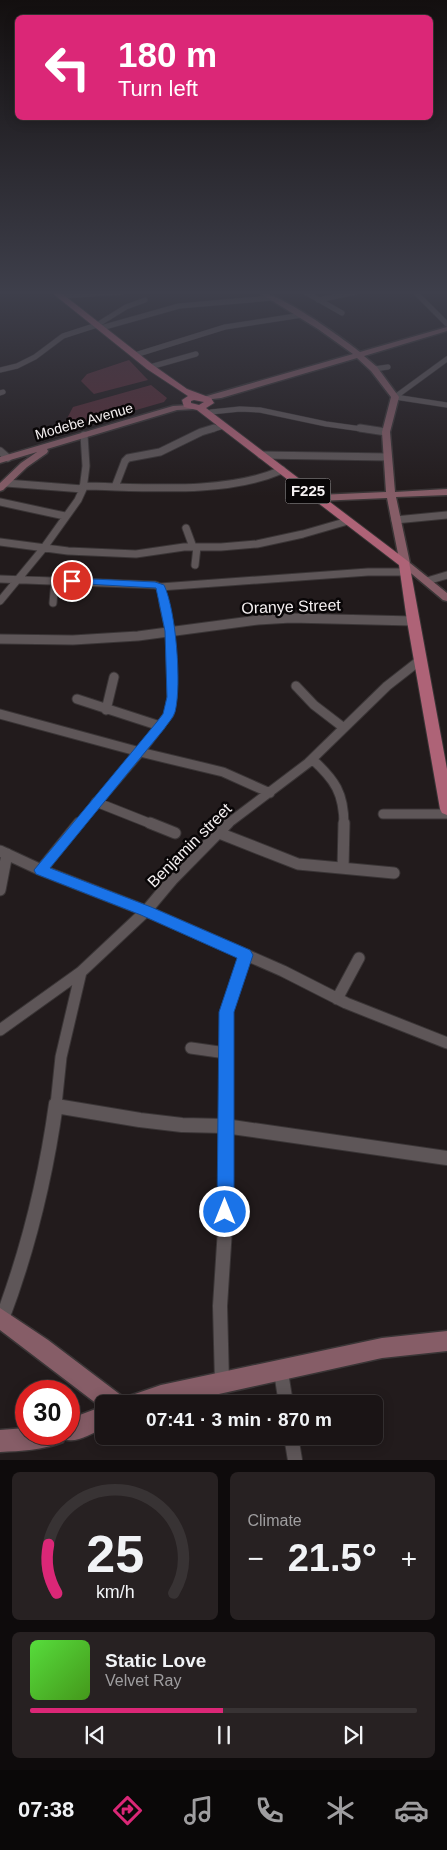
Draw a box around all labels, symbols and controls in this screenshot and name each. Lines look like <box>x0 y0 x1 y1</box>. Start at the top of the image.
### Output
icon: left <box>35 35 100 100</box>
text: 180 m <box>118 35 217 74</box>
text: Turn left <box>118 76 198 101</box>
street label: Modebe Avenue <box>33 399 135 443</box>
road number: F225 <box>286 478 330 504</box>
pin <box>51 560 93 602</box>
icon: arrive <box>58 567 86 595</box>
street label: Oranye Street <box>241 596 342 617</box>
street label: Benjamin street <box>144 800 235 891</box>
position arrow <box>198 1185 250 1237</box>
speed limit sign: 30 <box>15 1380 80 1445</box>
text: 07:41 · 3 min · 870 m <box>146 1409 332 1430</box>
text: Climate <box>248 1512 302 1529</box>
text: 25 <box>86 1525 144 1583</box>
text: 21.5° <box>288 1537 377 1579</box>
text: − <box>248 1543 264 1574</box>
text: + <box>401 1543 417 1574</box>
text: km/h <box>95 1582 134 1602</box>
text: Static Love <box>105 1650 206 1671</box>
text: Velvet Ray <box>105 1672 181 1689</box>
icon: previous <box>81 1721 109 1749</box>
icon: pause <box>210 1721 238 1749</box>
icon: next <box>339 1721 367 1749</box>
icon: directions <box>110 1793 145 1828</box>
icon: music <box>181 1793 216 1828</box>
icon: phone <box>252 1793 287 1828</box>
icon: climate <box>323 1793 358 1828</box>
icon: car <box>394 1793 429 1828</box>
text: 07:38 <box>18 1797 74 1822</box>

